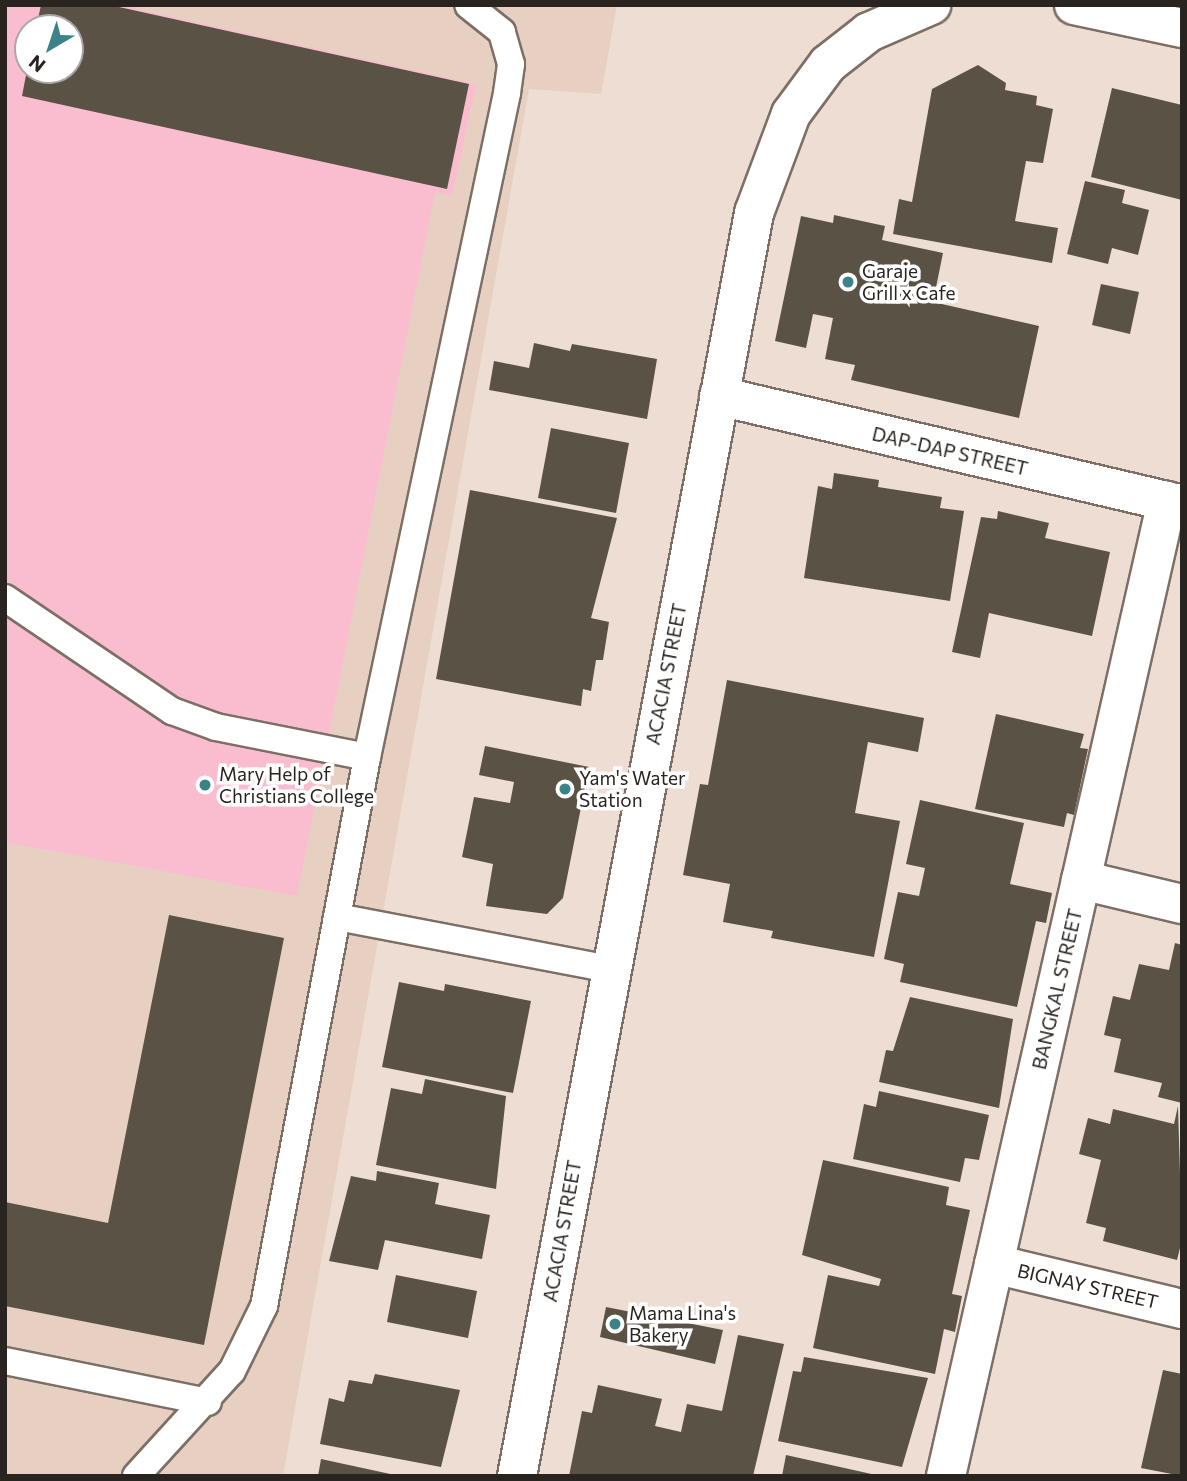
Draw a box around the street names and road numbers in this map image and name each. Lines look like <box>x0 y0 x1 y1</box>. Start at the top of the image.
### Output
street label: DAP-DAP STREET <box>870 422 1030 480</box>
street label: ACACIA STREET <box>641 601 691 747</box>
street label: BANGKAL STREET <box>1027 906 1087 1072</box>
street label: ACACIA STREET <box>538 1158 586 1304</box>
street label: BIGNAY STREET <box>1015 1259 1161 1313</box>

